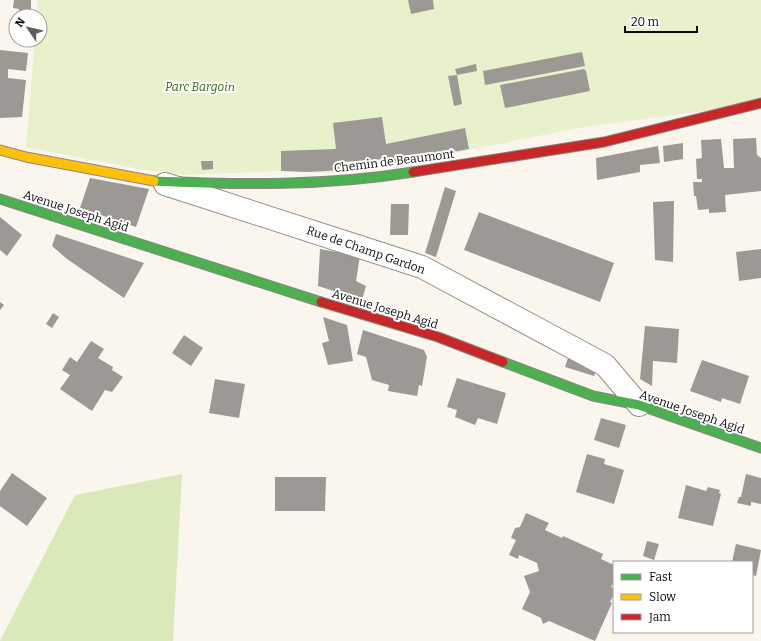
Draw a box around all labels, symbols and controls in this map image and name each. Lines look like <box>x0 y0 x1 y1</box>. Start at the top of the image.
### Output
north arrow <box>8 8 48 48</box>
scale bar <box>625 8 697 34</box>
text: N <box>12 15 28 30</box>
text: 20 m <box>631 15 660 29</box>
park label: Parc Bargoin <box>165 80 235 94</box>
street label: Chemin de Beaumont <box>333 147 456 175</box>
street label: Avenue Joseph Agid <box>22 187 130 235</box>
street label: Rue de Champ Gardon <box>305 223 428 277</box>
street label: Avenue Joseph Agid <box>330 286 440 332</box>
street label: Avenue Joseph Agid <box>638 387 746 437</box>
legend <box>613 561 753 633</box>
text: Fast <box>649 570 673 584</box>
text: Slow <box>649 590 676 604</box>
text: Jam <box>648 610 671 624</box>

